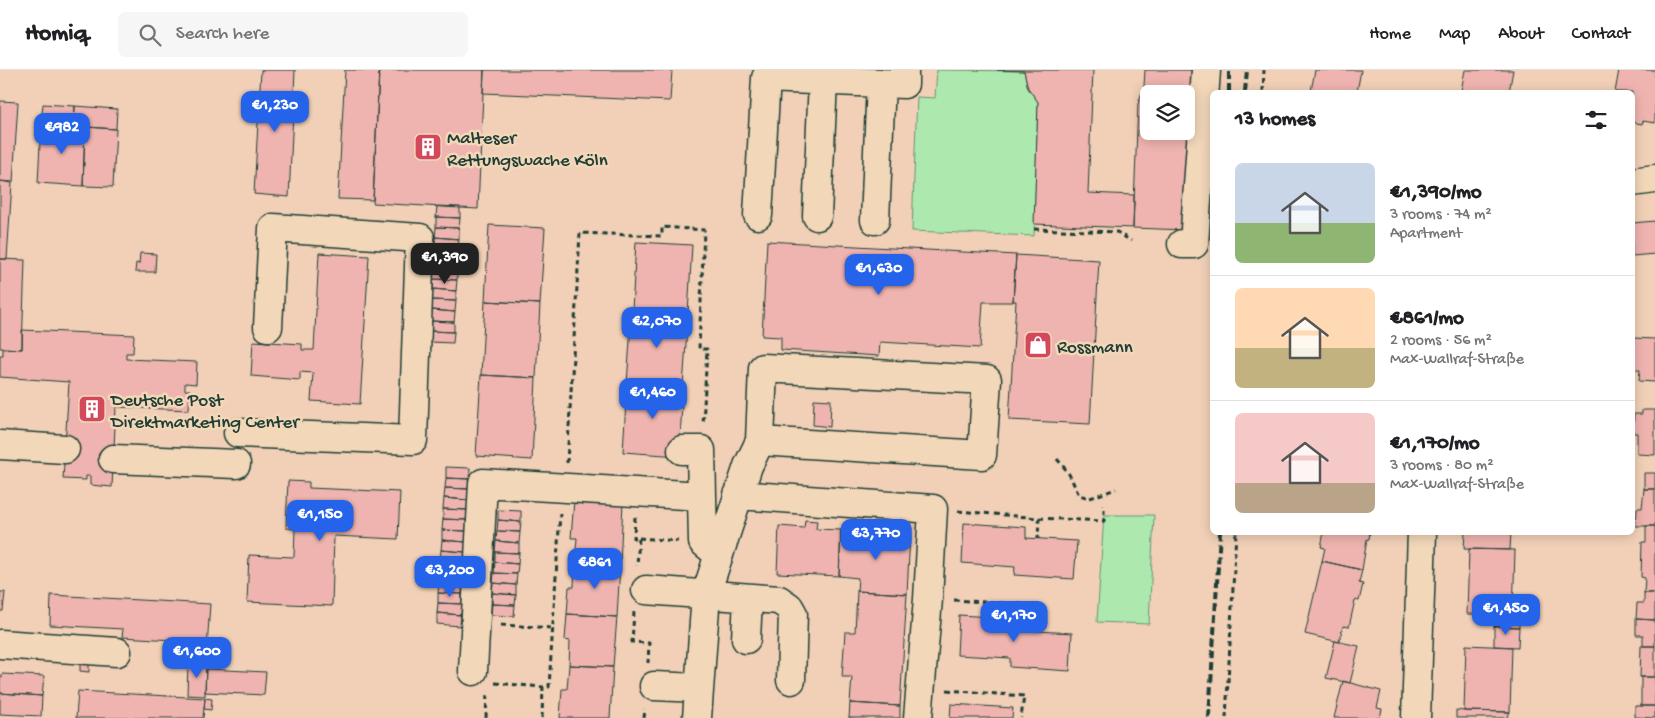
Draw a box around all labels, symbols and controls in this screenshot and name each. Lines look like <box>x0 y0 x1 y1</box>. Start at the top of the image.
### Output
search box <box>118 12 468 57</box>
text: Homiq <box>25 20 88 49</box>
icon: search <box>136 21 164 49</box>
text: Search here <box>176 23 269 46</box>
text: Home <box>1369 24 1411 45</box>
text: Map <box>1439 24 1470 45</box>
text: About <box>1498 24 1544 45</box>
text: Contact <box>1572 24 1630 45</box>
map controls <box>1140 85 1195 140</box>
button: layers <box>1140 85 1195 140</box>
pin: €1,230 <box>234 90 316 133</box>
text: €1,230 <box>252 97 298 116</box>
icon: filters <box>1582 106 1610 134</box>
text: 13 homes <box>1235 108 1315 133</box>
pin: €982 <box>32 112 92 155</box>
text: €982 <box>45 119 79 138</box>
place label: Malteser Rettungswache Köln <box>447 128 608 173</box>
building icon: Malteser Rettungswache Köln <box>413 132 443 162</box>
text: €1,390/mo <box>1390 181 1482 206</box>
icon: home <box>1275 183 1335 243</box>
text: 3 rooms · 74 m² <box>1390 206 1492 225</box>
text: Apartment <box>1390 225 1462 244</box>
pin: €1,390 <box>404 242 486 285</box>
text: €1,390 <box>422 249 468 268</box>
pin: €1,630 <box>838 254 920 296</box>
text: €1,630 <box>856 260 902 279</box>
pin: €2,070 <box>616 306 698 349</box>
text: €861/mo <box>1390 307 1464 332</box>
icon: home <box>1275 308 1335 368</box>
text: €2,070 <box>633 313 681 332</box>
shop icon: Rossmann <box>1023 330 1053 360</box>
text: 2 rooms · 56 m² <box>1390 332 1492 351</box>
place label: Rossmann <box>1057 337 1133 360</box>
text: Max-Wallraf-Straße <box>1390 351 1524 370</box>
pin: €1,460 <box>612 378 694 420</box>
text: €1,460 <box>630 384 676 403</box>
place label: Deutsche Post Direktmarketing Center <box>109 390 301 435</box>
building icon: Deutsche Post Direktmarketing Center <box>77 394 107 424</box>
text: €1,170/mo <box>1390 432 1480 457</box>
icon: home <box>1275 433 1335 493</box>
text: 3 rooms · 80 m² <box>1390 457 1494 476</box>
text: Max-Wallraf-Straße <box>1390 476 1524 495</box>
pin: €1,150 <box>279 500 361 542</box>
text: €1,150 <box>298 506 342 525</box>
pin: €3,770 <box>835 518 917 561</box>
text: €3,770 <box>852 525 900 544</box>
pin: €861 <box>565 548 625 590</box>
text: €861 <box>579 554 611 573</box>
pin: €3,200 <box>409 556 491 598</box>
text: €3,200 <box>426 562 474 581</box>
pin: €1,450 <box>1465 594 1547 636</box>
pin: €1,170 <box>973 600 1055 643</box>
text: €1,450 <box>1483 600 1529 619</box>
text: €1,170 <box>992 607 1036 626</box>
pin: €1,600 <box>156 636 238 679</box>
text: €1,600 <box>173 643 221 662</box>

